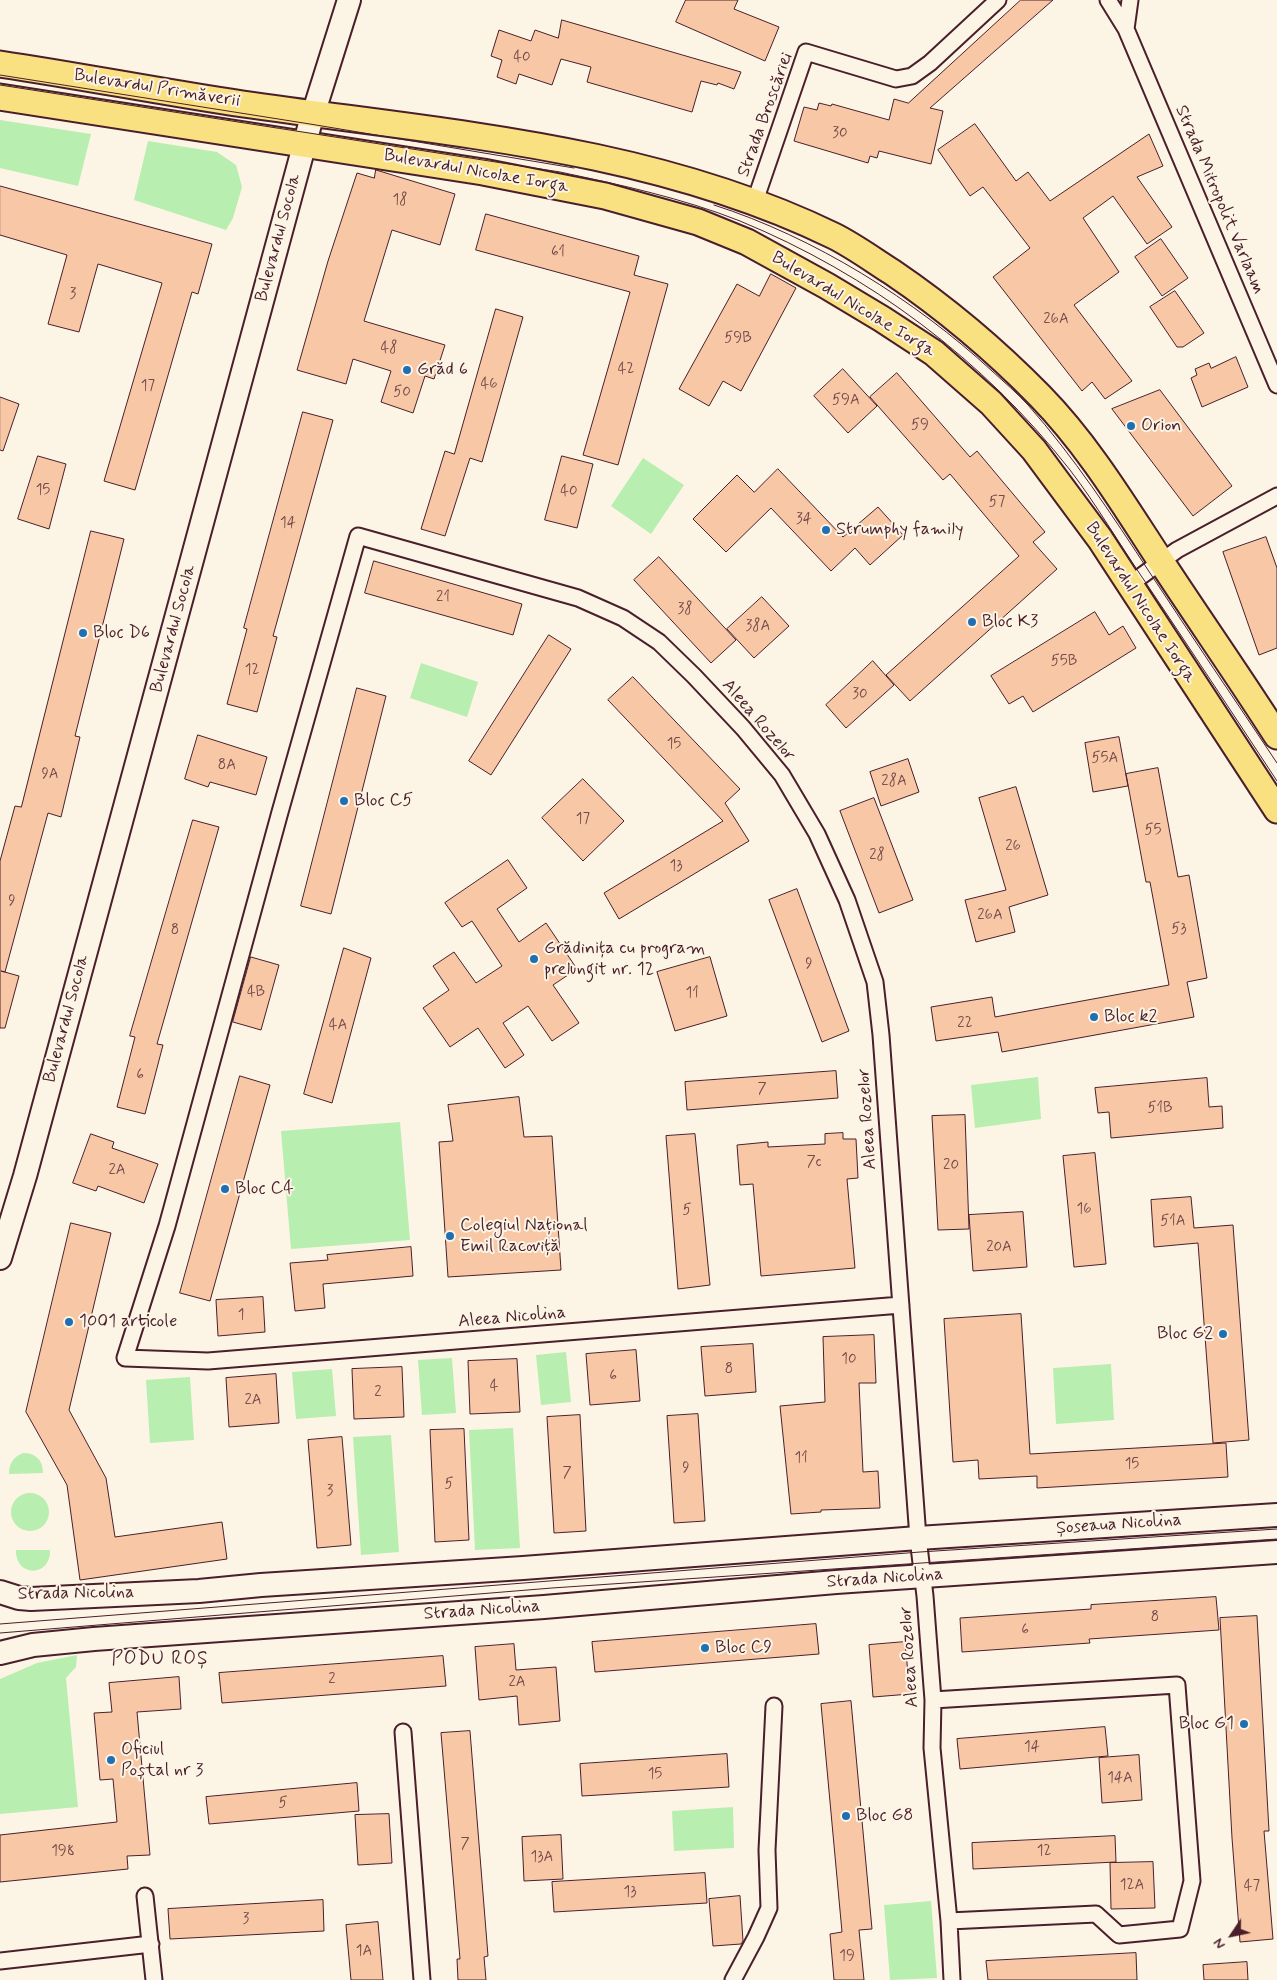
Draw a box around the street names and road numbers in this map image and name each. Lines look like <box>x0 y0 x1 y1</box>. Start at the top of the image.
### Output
street label: Strada Broscăriei <box>733 50 799 180</box>
street label: Bulevardul Primăverii <box>72 65 242 113</box>
street label: Strada Mitropolit Varlaam <box>1169 102 1269 298</box>
street label: Bulevardul Nicolae Iorga <box>382 145 570 199</box>
street label: Bulevardul Socola <box>252 172 306 304</box>
street label: Bulevardul Nicolae Iorga <box>767 248 939 362</box>
street label: Bulevardul Nicolae Iorga <box>1080 519 1200 687</box>
street label: Bulevardul Socola <box>147 563 201 695</box>
street label: Aleea Rozelor <box>717 676 799 766</box>
street label: Bulevardul Socola <box>40 953 94 1085</box>
street label: Aleea Rozelor <box>854 1068 882 1170</box>
street label: Aleea Nicolina <box>457 1303 567 1333</box>
street label: Șoseaua Nicolina <box>1055 1510 1183 1540</box>
street label: Strada Nicolina <box>826 1564 944 1594</box>
street label: Strada Nicolina <box>17 1582 135 1606</box>
street label: Strada Nicolina <box>423 1596 541 1626</box>
street label: Aleea Rozelor <box>896 1606 924 1708</box>

